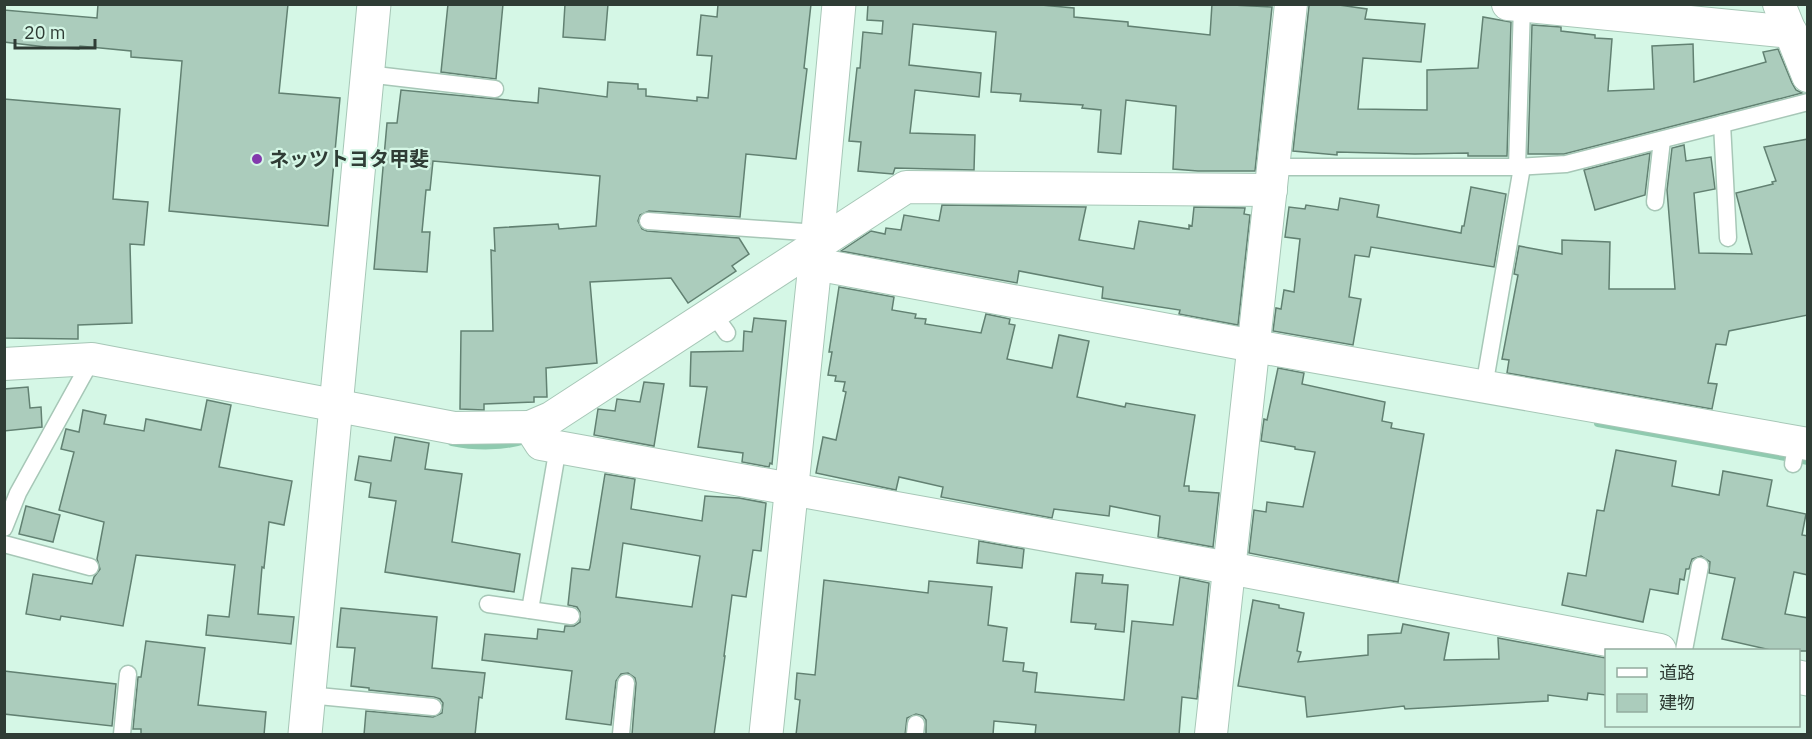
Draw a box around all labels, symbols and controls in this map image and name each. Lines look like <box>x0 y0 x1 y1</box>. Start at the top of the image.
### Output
scale bar <box>15 12 94 50</box>
text: 20 m <box>24 21 66 44</box>
place label: ネッツトヨタ甲斐 <box>269 145 429 172</box>
marker: ネッツトヨタ甲斐 <box>250 152 264 166</box>
legend <box>1605 649 1800 727</box>
text: 道路 <box>1659 661 1695 684</box>
text: 建物 <box>1659 691 1695 714</box>

